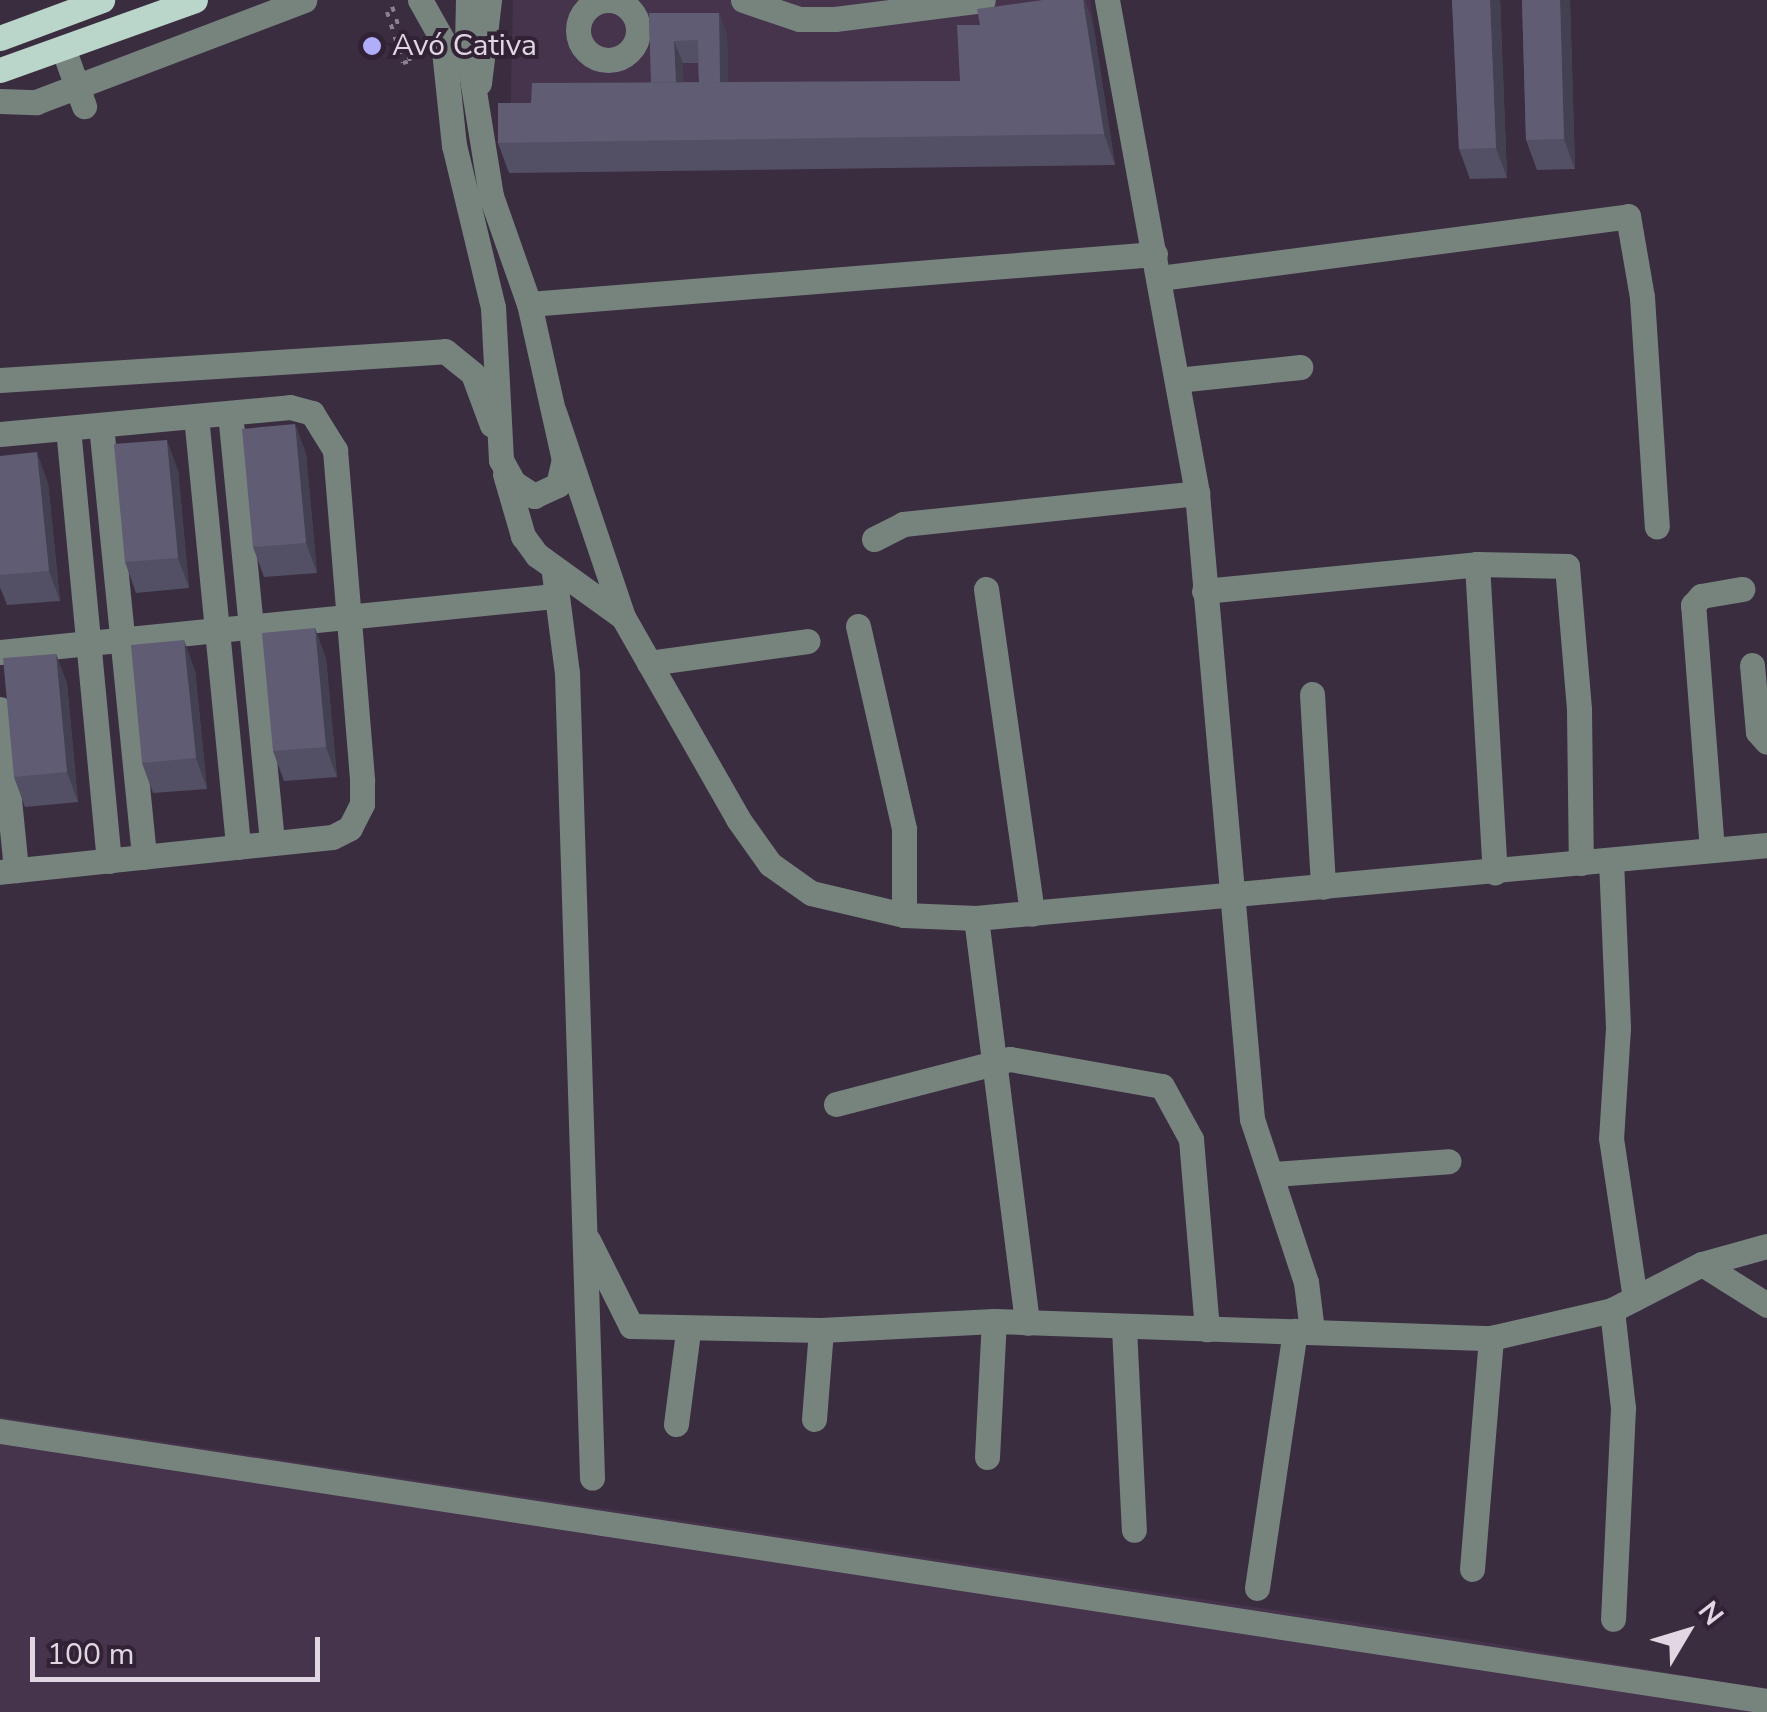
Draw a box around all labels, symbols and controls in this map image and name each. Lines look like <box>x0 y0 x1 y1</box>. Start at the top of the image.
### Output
place label: Avó Cativa <box>392 28 537 64</box>
marker: Avó Cativa <box>361 35 383 57</box>
north arrow <box>1637 1582 1737 1682</box>
text: N <box>1689 1594 1732 1633</box>
scale bar <box>35 1617 325 1679</box>
text: 100 m <box>47 1634 134 1675</box>

